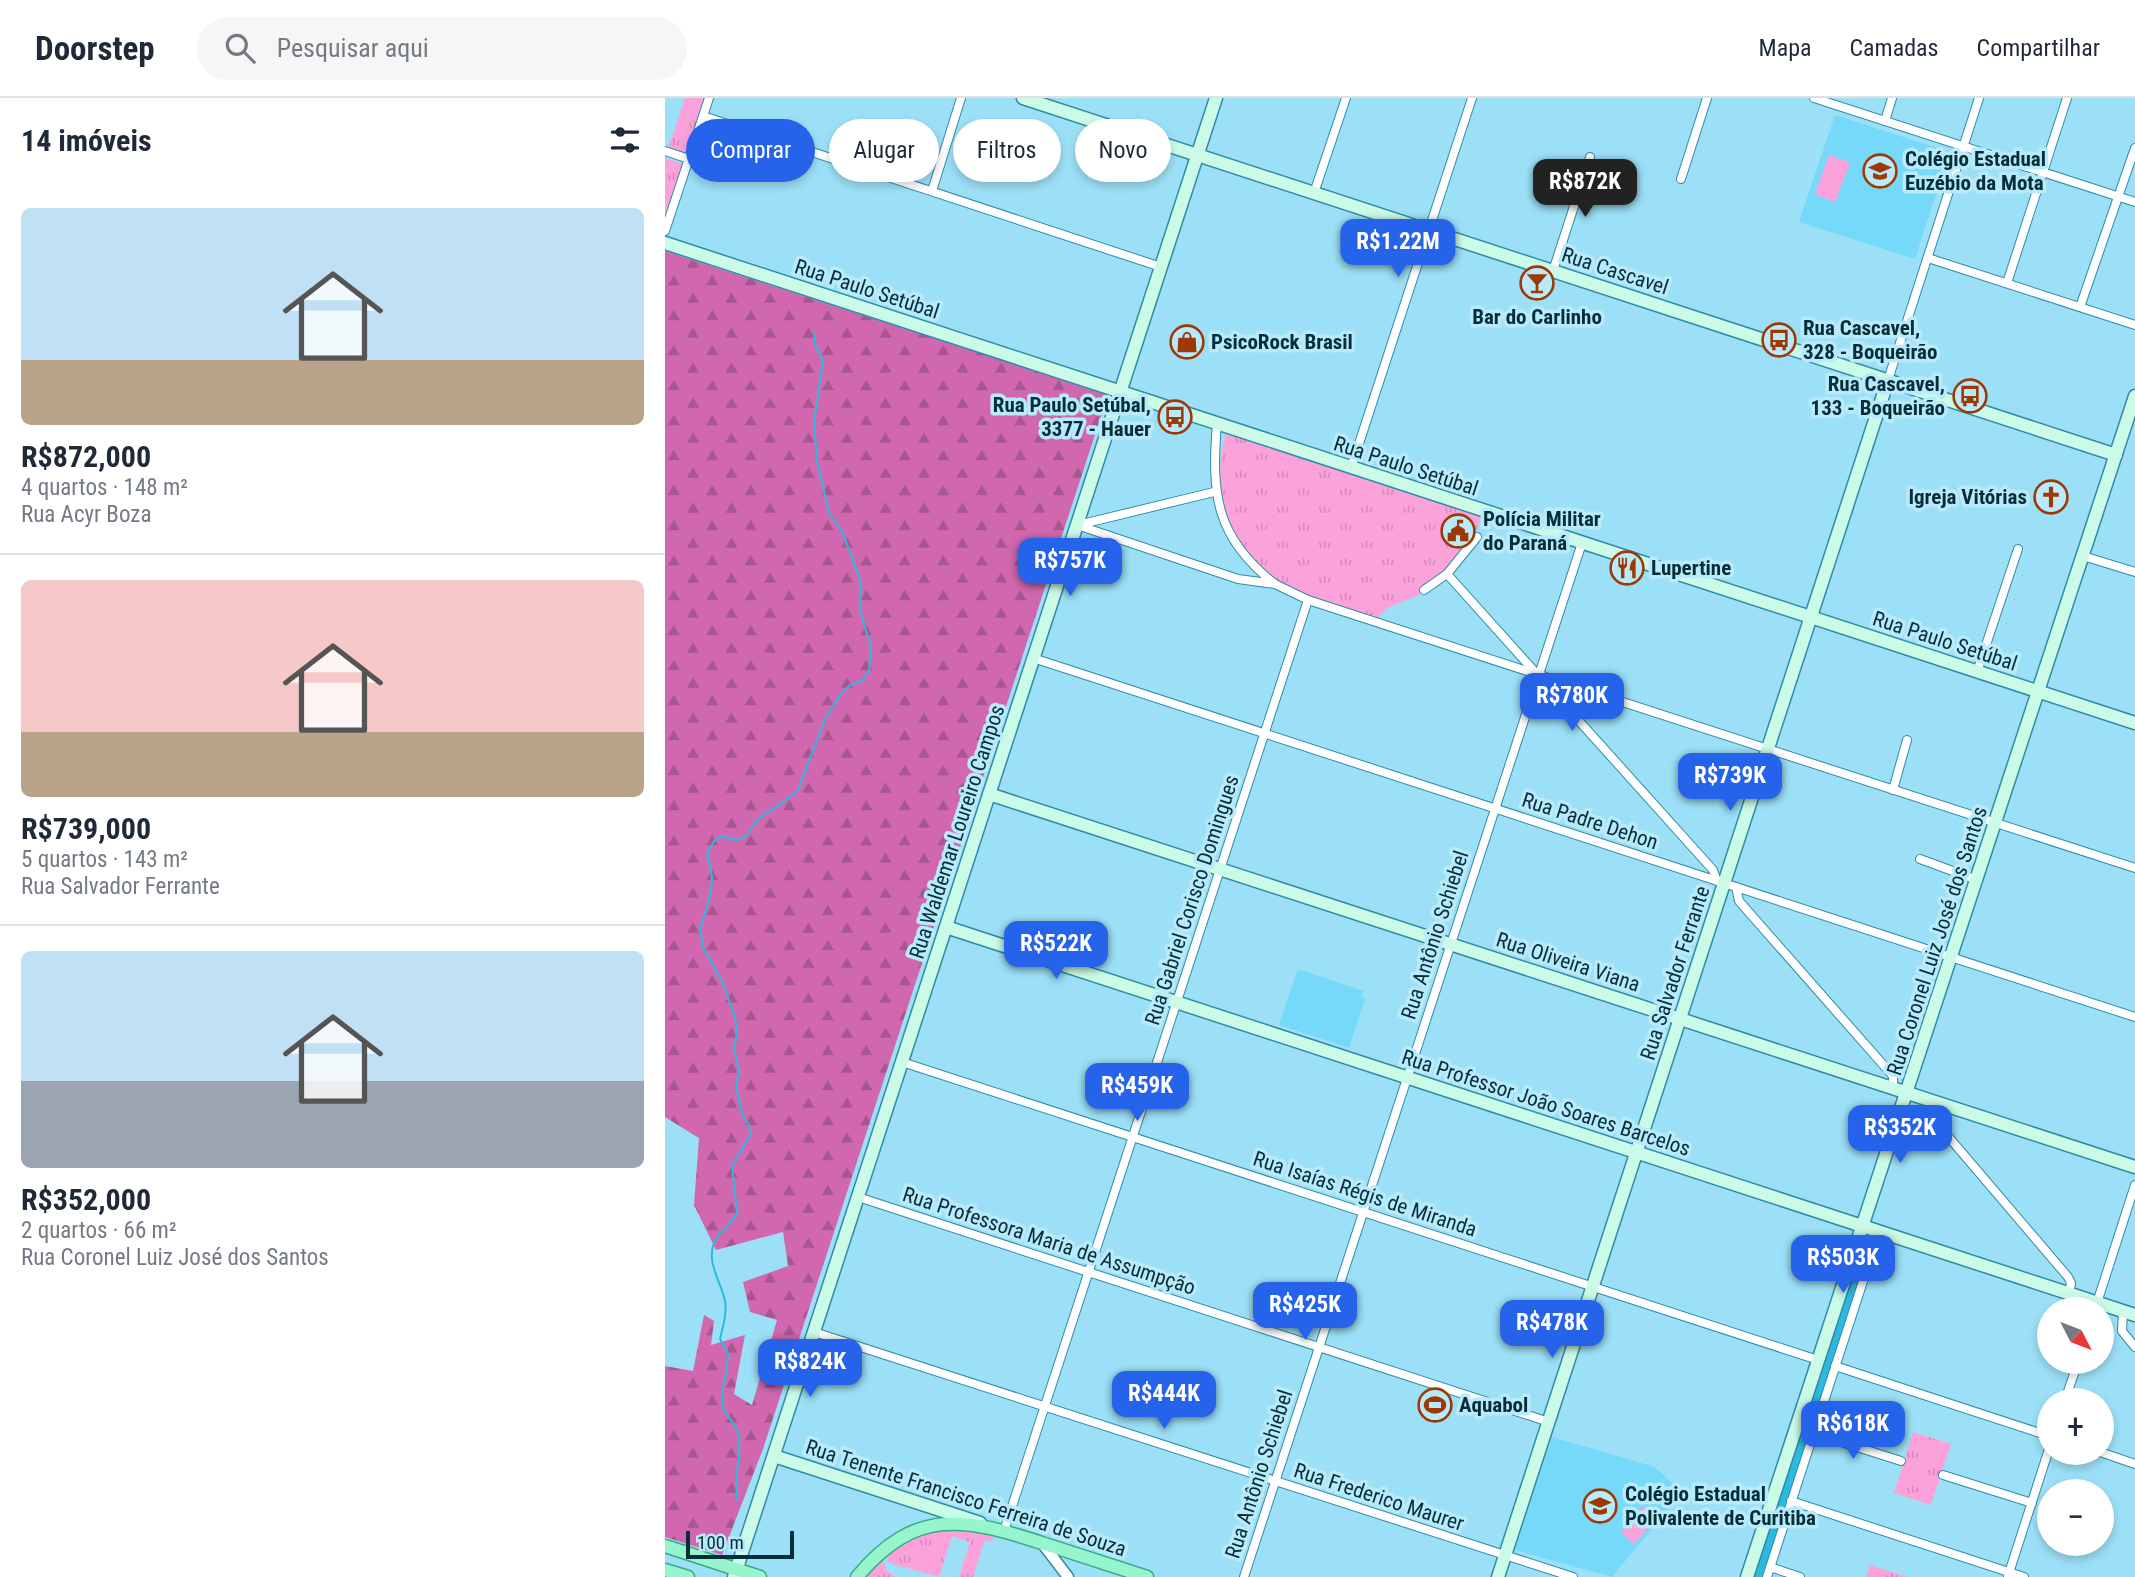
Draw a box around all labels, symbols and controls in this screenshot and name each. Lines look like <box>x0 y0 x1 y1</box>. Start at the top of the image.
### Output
search box <box>197 17 687 80</box>
text: Doorstep <box>35 29 155 68</box>
icon: search <box>221 29 259 67</box>
text: Pesquisar aqui <box>277 33 429 63</box>
text: Mapa <box>1759 34 1812 62</box>
text: Camadas <box>1850 34 1939 62</box>
text: Compartilhar <box>1977 34 2100 62</box>
chip: Comprar <box>686 119 815 182</box>
chip: Alugar <box>829 119 939 182</box>
chip: Filtros <box>953 119 1061 182</box>
chip: Novo <box>1075 119 1171 182</box>
icon: filters <box>606 121 644 159</box>
text: 14 imóveis <box>21 123 152 158</box>
place label: Colégio Estadual Euzébio da Mota <box>1905 147 2046 195</box>
school or university icon: Colégio Estadual Euzébio da Mota <box>1861 152 1899 190</box>
pin: R$872K <box>1528 159 1642 219</box>
text: R$872K <box>1549 168 1621 195</box>
pin: R$1.22M <box>1333 220 1463 279</box>
text: R$1.22M <box>1356 228 1440 255</box>
street label: Rua Cascavel <box>1559 242 1671 300</box>
icon: home <box>270 253 396 379</box>
street label: Rua Paulo Setúbal <box>792 254 942 324</box>
bar icon: Bar do Carlinho <box>1518 264 1556 302</box>
place label: Bar do Carlinho <box>1472 305 1602 329</box>
place label: Rua Cascavel, 328 - Boqueirão <box>1803 316 1937 364</box>
bus stop icon: Rua Cascavel, 328 - Boqueirão <box>1760 321 1798 359</box>
shop icon: PsicoRock Brasil <box>1168 323 1206 361</box>
place label: PsicoRock Brasil <box>1211 330 1353 354</box>
place label: Rua Cascavel, 133 - Boqueirão <box>1811 372 1945 420</box>
bus stop icon: Rua Cascavel, 133 - Boqueirão <box>1951 377 1989 415</box>
place label: Rua Paulo Setúbal, 3377 - Hauer <box>993 393 1151 441</box>
bus stop icon: Rua Paulo Setúbal, 3377 - Hauer <box>1156 398 1194 436</box>
street label: Rua Paulo Setúbal <box>1331 431 1481 501</box>
text: R$872,000 <box>21 439 151 474</box>
text: 4 quartos · 148 m² <box>21 474 188 501</box>
church icon: Igreja Vitórias <box>2032 478 2070 516</box>
place label: Igreja Vitórias <box>1908 485 2027 509</box>
text: Rua Acyr Boza <box>21 501 151 528</box>
place label: Polícia Militar do Paraná <box>1483 507 1601 555</box>
public building icon: Polícia Militar do Paraná <box>1439 512 1477 550</box>
pin: R$757K <box>1013 538 1127 598</box>
text: R$757K <box>1034 547 1106 574</box>
restaurant icon: Lupertine <box>1608 549 1646 587</box>
place label: Lupertine <box>1651 556 1731 580</box>
street label: Rua Paulo Setúbal <box>1870 606 2020 676</box>
icon: home <box>270 625 396 751</box>
pin: R$780K <box>1515 674 1629 733</box>
text: R$780K <box>1536 682 1608 709</box>
street label: Rua Waldemar Loureiro Campos <box>905 702 1009 962</box>
pin: R$739K <box>1673 754 1787 813</box>
text: R$739K <box>1694 762 1766 789</box>
street label: Rua Gabriel Corisco Domingues <box>1140 772 1244 1028</box>
street label: Rua Padre Dehon <box>1519 788 1661 854</box>
street label: Rua Coronel Luiz José dos Santos <box>1882 804 1992 1078</box>
text: R$739,000 <box>21 811 151 846</box>
text: 5 quartos · 143 m² <box>21 846 188 873</box>
street label: Rua Antônio Schiebel <box>1396 848 1474 1022</box>
text: Rua Salvador Ferrante <box>21 873 220 900</box>
street label: Rua Salvador Ferrante <box>1636 883 1714 1063</box>
pin: R$522K <box>999 922 1113 981</box>
street label: Rua Oliveira Viana <box>1493 927 1643 997</box>
text: R$522K <box>1020 930 1092 957</box>
icon: home <box>270 996 396 1122</box>
street label: Rua Professor João Soares Barcelos <box>1399 1045 1693 1161</box>
pin: R$459K <box>1080 1063 1194 1123</box>
text: R$459K <box>1101 1072 1173 1099</box>
pin: R$352K <box>1843 1105 1957 1165</box>
text: R$352K <box>1864 1114 1936 1141</box>
street label: Rua Isaías Régis de Miranda <box>1250 1147 1480 1241</box>
text: R$352,000 <box>21 1182 151 1217</box>
street label: Rua Professora Maria de Assumpção <box>900 1182 1198 1300</box>
text: 2 quartos · 66 m² <box>21 1217 177 1244</box>
pin: R$503K <box>1786 1236 1900 1295</box>
text: Rua Coronel Luiz José dos Santos <box>21 1244 329 1271</box>
text: R$503K <box>1807 1244 1879 1271</box>
pin: R$425K <box>1248 1282 1362 1342</box>
text: R$425K <box>1269 1291 1341 1318</box>
north arrow <box>2037 1297 2114 1374</box>
map controls <box>2037 1297 2114 1556</box>
pin: R$478K <box>1495 1300 1609 1360</box>
text: R$478K <box>1516 1309 1588 1336</box>
pin: R$824K <box>753 1340 867 1399</box>
text: R$824K <box>774 1348 846 1375</box>
pin: R$444K <box>1107 1372 1221 1431</box>
text: R$444K <box>1128 1380 1200 1407</box>
sports icon: Aquabol <box>1416 1386 1454 1424</box>
street label: Rua Antônio Schiebel <box>1220 1387 1298 1561</box>
button: + <box>2037 1388 2114 1465</box>
place label: Aquabol <box>1459 1393 1528 1417</box>
pin: R$618K <box>1796 1402 1910 1461</box>
text: R$618K <box>1817 1410 1889 1437</box>
street label: Rua Tenente Francisco Ferreira de Souza <box>803 1435 1129 1561</box>
street label: Rua Frederico Maurer <box>1291 1458 1467 1536</box>
button: − <box>2037 1479 2114 1556</box>
place label: Colégio Estadual Polivalente de Curitiba <box>1625 1482 1816 1530</box>
school or university icon: Colégio Estadual Polivalente de Curitiba <box>1581 1487 1619 1525</box>
scale bar <box>686 1528 795 1560</box>
text: 100 m <box>697 1531 744 1554</box>

